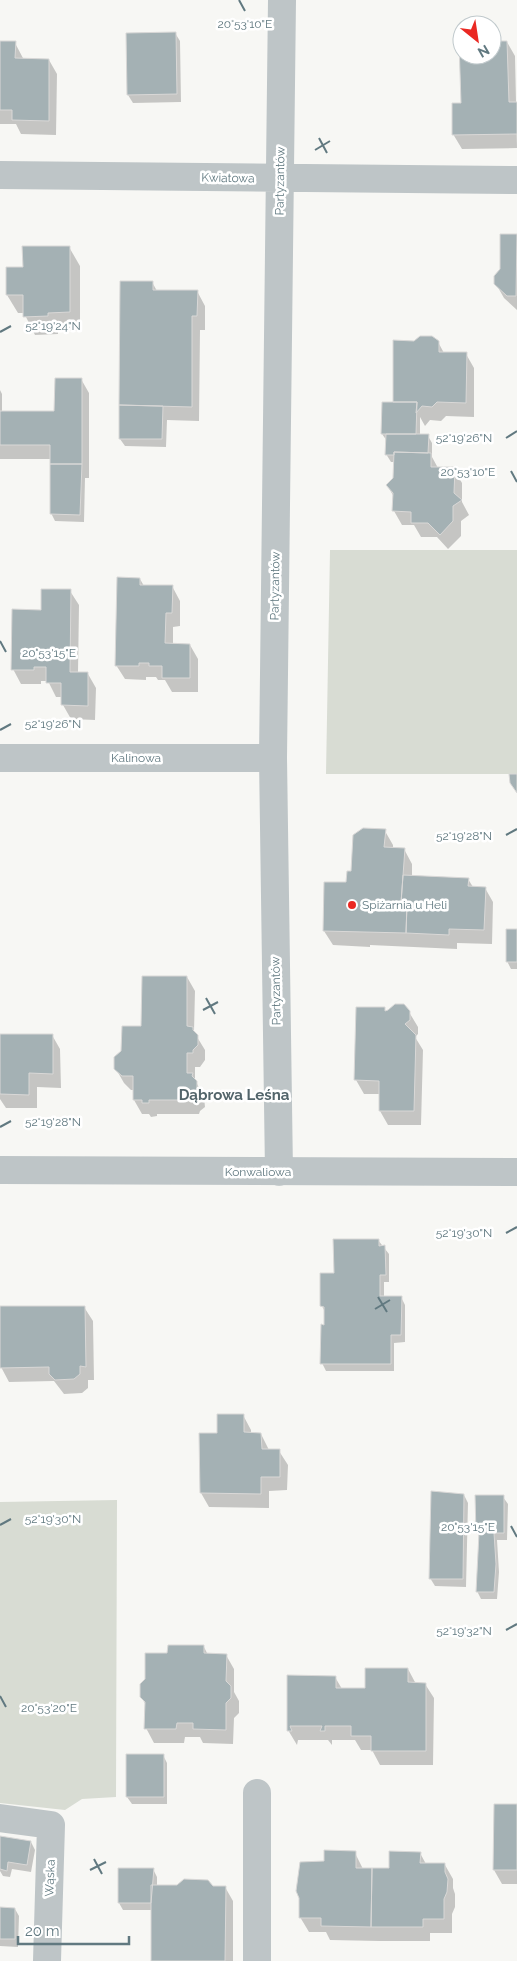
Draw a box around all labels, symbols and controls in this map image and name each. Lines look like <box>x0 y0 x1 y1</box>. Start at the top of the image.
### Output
north arrow <box>452 15 502 65</box>
text: 20°53'10"E <box>218 17 272 31</box>
text: N <box>475 42 492 61</box>
street label: Partyzantów <box>272 146 288 215</box>
street label: Kwiatowa <box>201 171 255 185</box>
text: 52°19'24"N <box>25 319 81 333</box>
text: 52°19'26"N <box>436 431 492 445</box>
text: 20°53'10"E <box>441 465 495 479</box>
street label: Partyzantów <box>267 551 283 620</box>
text: 20°53'15"E <box>22 646 76 660</box>
text: 52°19'26"N <box>25 717 81 731</box>
street label: Kalinowa <box>111 751 161 765</box>
text: 52°19'28"N <box>436 829 492 843</box>
place label: Spiżarnia u Heli <box>362 898 447 912</box>
marker: Spiżarnia u Heli <box>346 899 358 911</box>
street label: Partyzantów <box>268 956 284 1025</box>
district label: Dąbrowa Leśna <box>179 1086 290 1104</box>
text: 52°19'28"N <box>25 1115 81 1129</box>
street label: Konwaliowa <box>225 1165 291 1179</box>
text: 52°19'30"N <box>436 1226 492 1240</box>
text: 52°19'30"N <box>25 1512 81 1526</box>
text: 20°53'15"E <box>441 1520 495 1534</box>
text: 52°19'32"N <box>436 1624 492 1638</box>
text: 20°53'20"E <box>21 1701 77 1715</box>
street label: Wąska <box>42 1859 58 1897</box>
scale bar <box>18 1914 129 1946</box>
text: 20 m <box>25 1922 60 1940</box>

